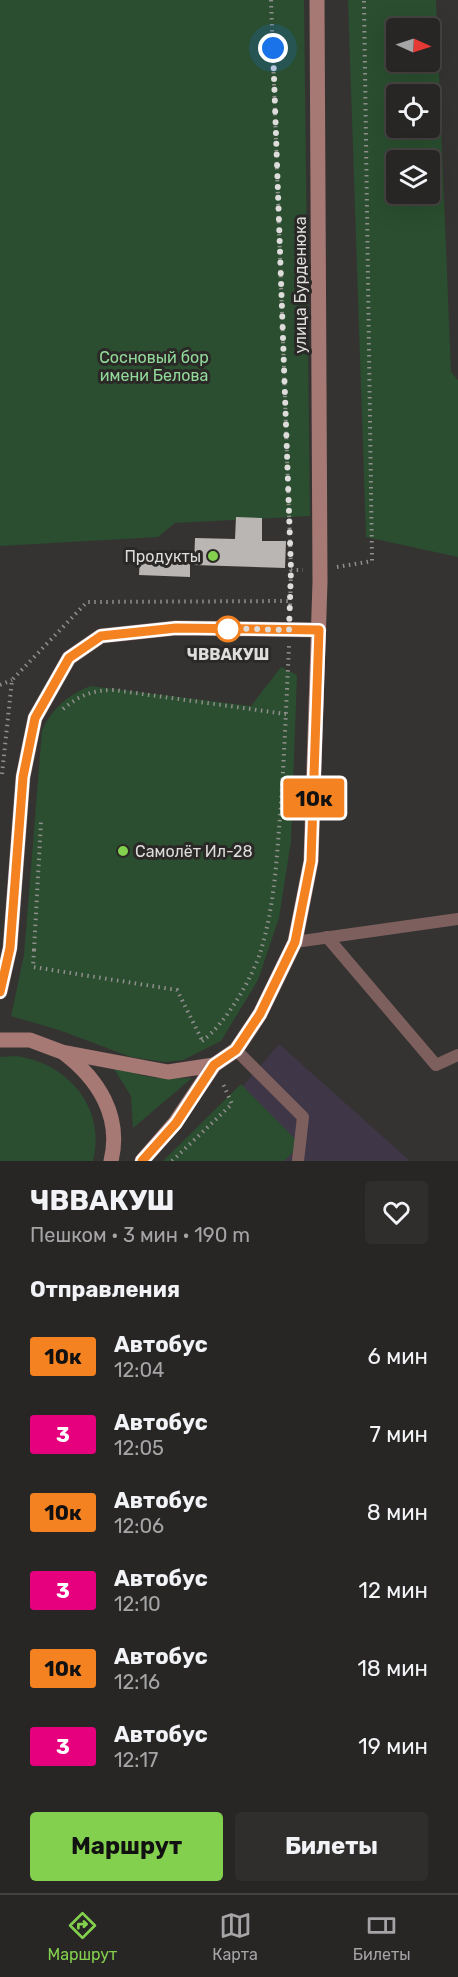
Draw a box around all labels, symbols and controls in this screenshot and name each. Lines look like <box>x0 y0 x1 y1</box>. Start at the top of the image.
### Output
north arrow <box>386 18 440 72</box>
map controls <box>386 18 440 204</box>
your location <box>258 33 288 63</box>
button: locate <box>386 84 440 138</box>
button: layers <box>386 150 440 204</box>
street label: улица Бурденюка <box>291 217 310 353</box>
park label: Сосновый бор имени Белова <box>99 348 209 385</box>
place label: Продукты <box>124 547 201 566</box>
marker: Продукты <box>206 549 220 563</box>
marker: ЧВВАКУШ <box>215 616 241 642</box>
place label: ЧВВАКУШ <box>187 645 269 664</box>
line badge: 10к <box>280 778 348 818</box>
text: 10к <box>295 786 333 811</box>
place label: Самолёт Ил-28 <box>135 842 253 861</box>
marker: Самолёт Ил-28 <box>116 844 130 858</box>
button: heart <box>365 1181 428 1244</box>
text: ЧВВАКУШ <box>30 1184 175 1217</box>
text: Пешком · 3 мин · 190 m <box>30 1223 250 1247</box>
text: Отправления <box>30 1276 180 1303</box>
text: Автобус <box>114 1331 208 1358</box>
text: 6 мин <box>368 1343 428 1370</box>
text: 10к <box>44 1344 82 1369</box>
text: 12:04 <box>114 1358 165 1382</box>
text: Автобус <box>114 1409 208 1436</box>
text: 7 мин <box>370 1421 428 1448</box>
text: 3 <box>56 1422 70 1447</box>
text: 12:05 <box>114 1436 164 1460</box>
text: Автобус <box>114 1487 208 1514</box>
text: 8 мин <box>367 1499 428 1526</box>
text: 10к <box>44 1500 82 1525</box>
text: 12:06 <box>114 1514 164 1538</box>
text: Автобус <box>114 1565 208 1592</box>
text: 12 мин <box>358 1577 428 1604</box>
text: 3 <box>56 1578 70 1603</box>
text: 12:10 <box>114 1592 161 1616</box>
text: Автобус <box>114 1643 208 1670</box>
text: 18 мин <box>357 1655 428 1682</box>
text: 10к <box>44 1656 82 1681</box>
text: 12:16 <box>114 1670 160 1694</box>
text: Автобус <box>114 1721 208 1748</box>
text: 19 мин <box>358 1733 428 1760</box>
text: 3 <box>56 1734 70 1759</box>
text: 12:17 <box>114 1748 158 1772</box>
button: Маршрут <box>30 1812 223 1881</box>
button: Билеты <box>235 1812 428 1881</box>
tab: Маршрут <box>47 1909 117 1964</box>
tab: Карта <box>212 1909 258 1964</box>
tab: Билеты <box>353 1909 411 1964</box>

